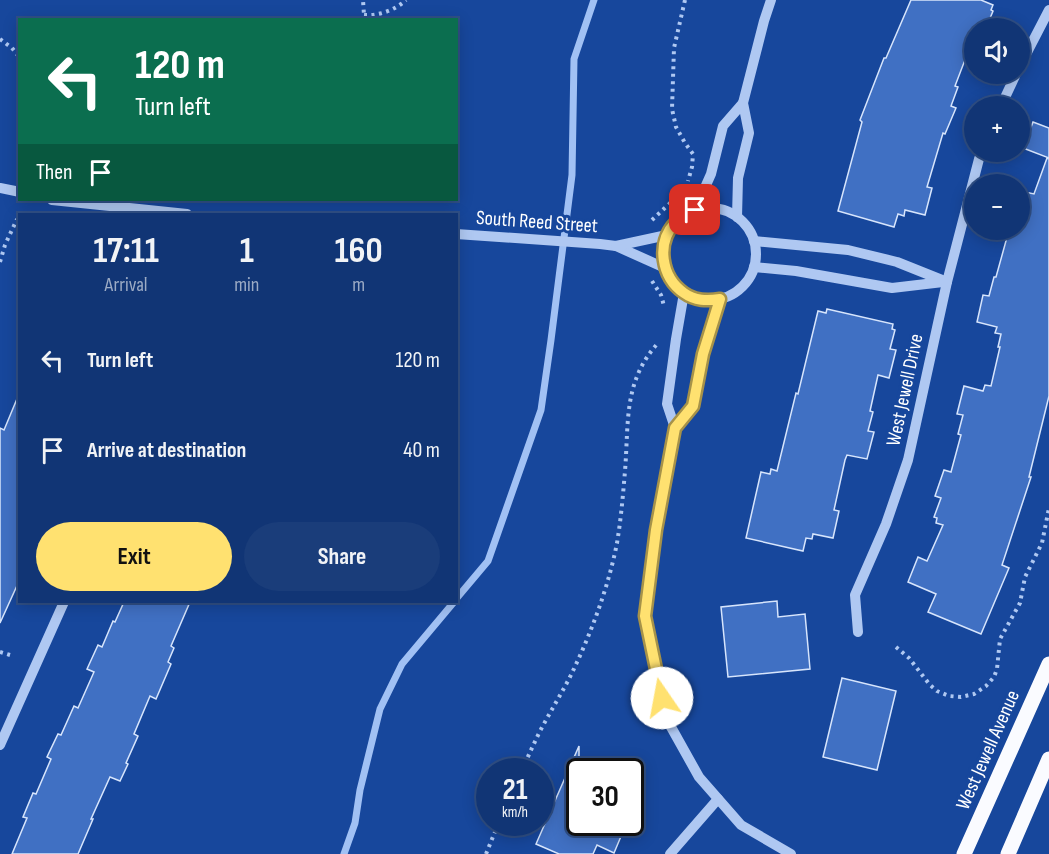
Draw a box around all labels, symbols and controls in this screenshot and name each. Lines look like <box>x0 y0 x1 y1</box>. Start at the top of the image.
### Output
map controls <box>964 18 1030 240</box>
button: sound <box>964 18 1030 84</box>
text: 120 m <box>135 40 225 91</box>
icon: left <box>36 42 114 120</box>
text: Turn left <box>135 91 211 123</box>
button: + <box>964 96 1030 162</box>
icon: arrive <box>84 156 117 189</box>
text: Then <box>36 159 72 186</box>
button: − <box>964 174 1030 240</box>
pin <box>669 184 720 235</box>
icon: arrive <box>678 193 711 226</box>
street label: South Reed Street <box>475 206 599 238</box>
text: 17:11 <box>93 230 159 273</box>
text: 1 <box>240 230 254 273</box>
text: 160 <box>335 230 383 273</box>
text: Arrival <box>105 273 148 297</box>
text: min <box>234 273 259 297</box>
text: m <box>352 273 365 297</box>
street label: West Jewell Drive <box>881 332 929 448</box>
icon: left <box>36 344 69 377</box>
text: Turn left <box>87 347 153 374</box>
text: 120 m <box>396 347 440 374</box>
icon: arrive <box>36 434 69 467</box>
text: Arrive at destination <box>87 437 246 464</box>
text: 40 m <box>403 437 440 464</box>
button: Exit <box>36 522 232 591</box>
button: Share <box>244 522 440 591</box>
position arrow <box>630 666 694 730</box>
street label: West Jewell Avenue <box>951 687 1025 813</box>
speed limit sign: 30 <box>566 758 644 836</box>
text: 21 <box>503 772 527 808</box>
text: km/h <box>502 803 528 822</box>

